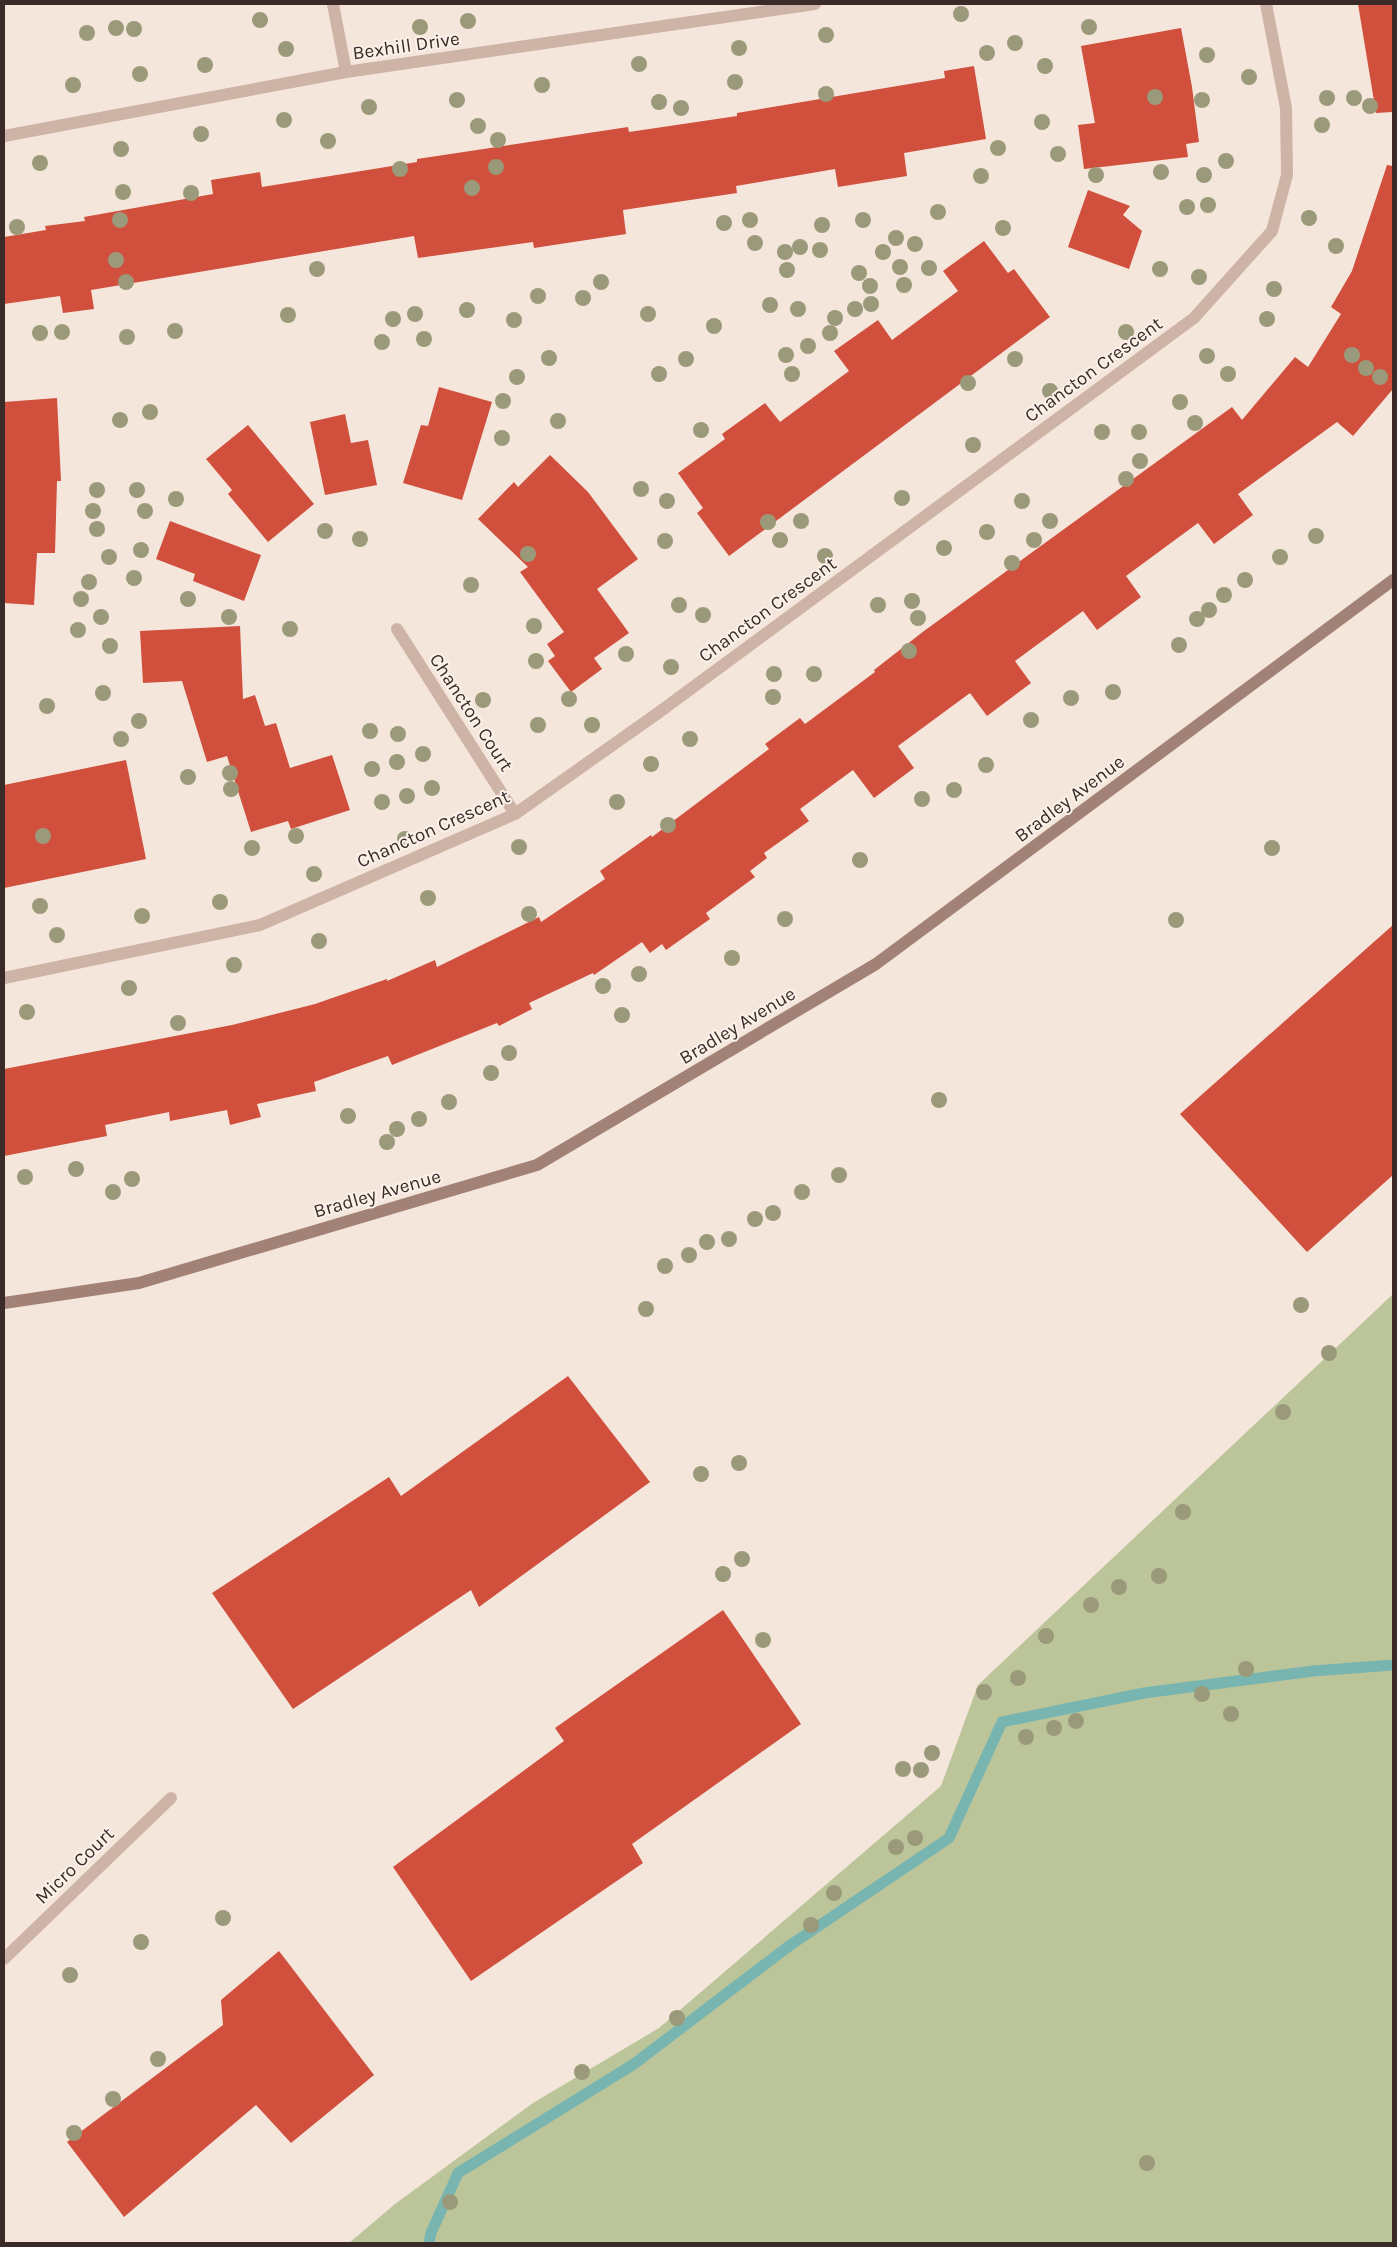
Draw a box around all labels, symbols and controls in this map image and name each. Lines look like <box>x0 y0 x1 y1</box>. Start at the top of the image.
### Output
street label: Bexhill Drive <box>351 28 461 64</box>
street label: Chancton Crescent <box>1020 312 1167 427</box>
street label: Chancton Crescent <box>694 552 841 667</box>
street label: Chancton Court <box>425 650 517 776</box>
street label: Bradley Avenue <box>1011 750 1129 847</box>
street label: Chancton Crescent <box>354 785 513 872</box>
street label: Bradley Avenue <box>676 983 799 1069</box>
street label: Bradley Avenue <box>311 1165 443 1223</box>
street label: Micro Court <box>31 1823 119 1909</box>

